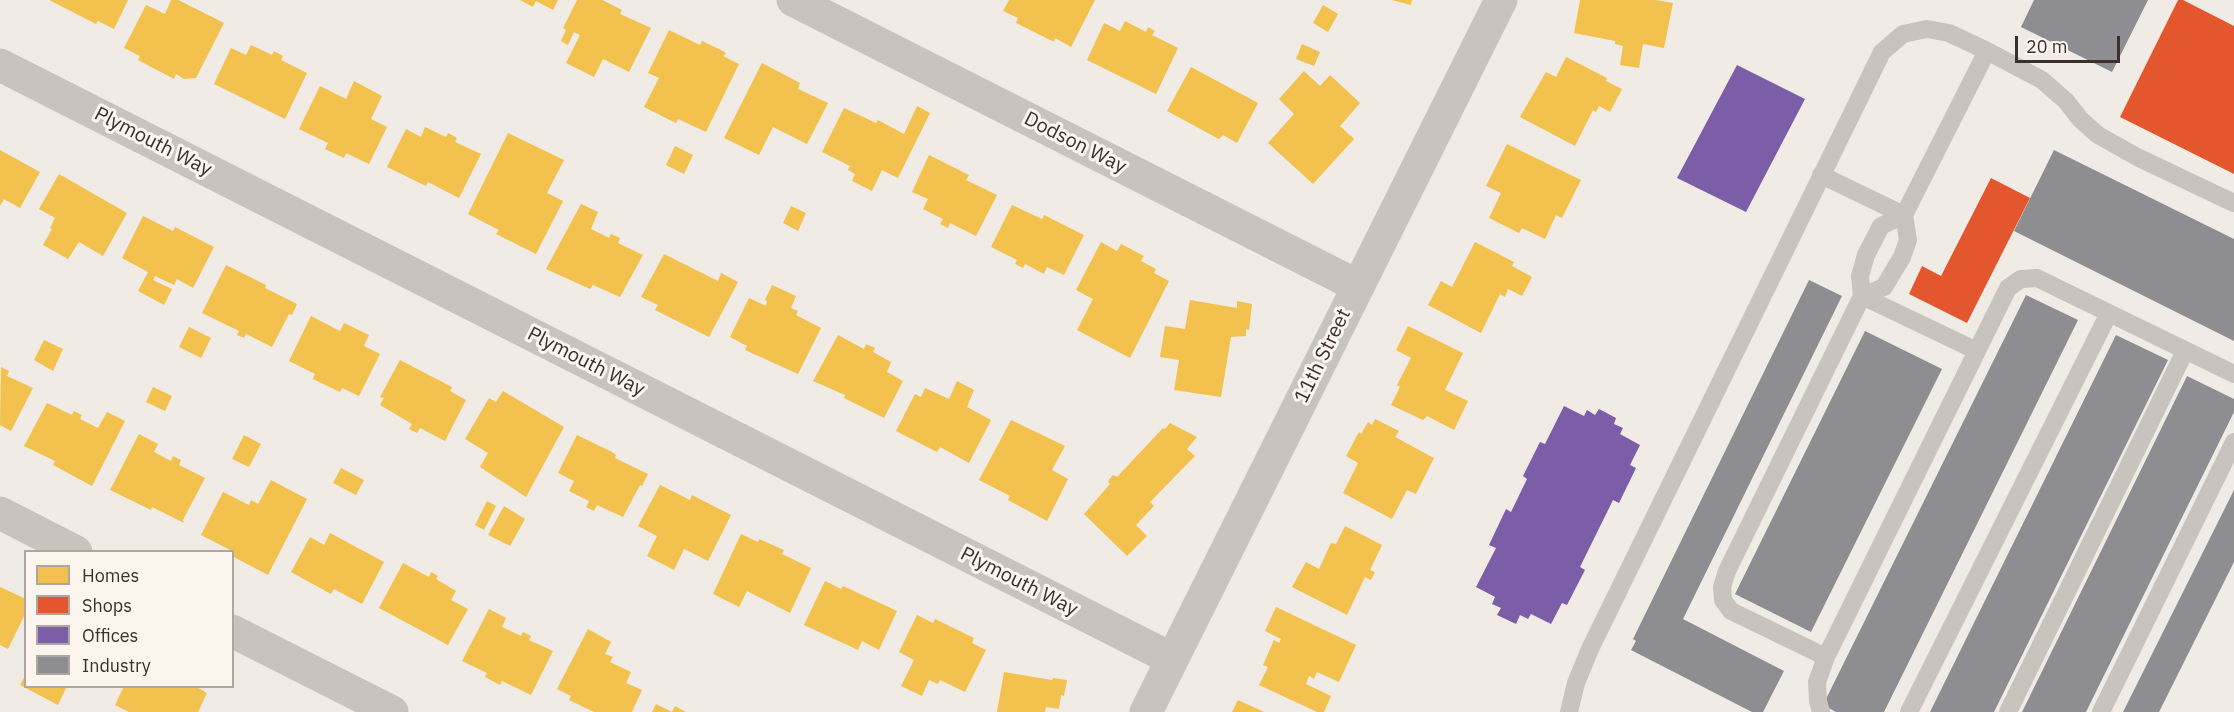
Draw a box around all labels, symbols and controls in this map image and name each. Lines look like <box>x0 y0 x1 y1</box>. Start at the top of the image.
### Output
scale bar <box>2018 24 2123 62</box>
text: 20 m <box>2026 35 2068 58</box>
street label: Plymouth Way <box>90 102 216 182</box>
street label: Dodson Way <box>1020 107 1130 179</box>
street label: 11th Street <box>1290 305 1356 407</box>
street label: Plymouth Way <box>523 322 649 402</box>
street label: Plymouth Way <box>956 542 1082 622</box>
legend <box>24 550 234 688</box>
text: Homes <box>82 564 139 587</box>
text: Shops <box>82 594 132 617</box>
text: Offices <box>82 624 138 647</box>
text: Industry <box>82 654 151 677</box>

